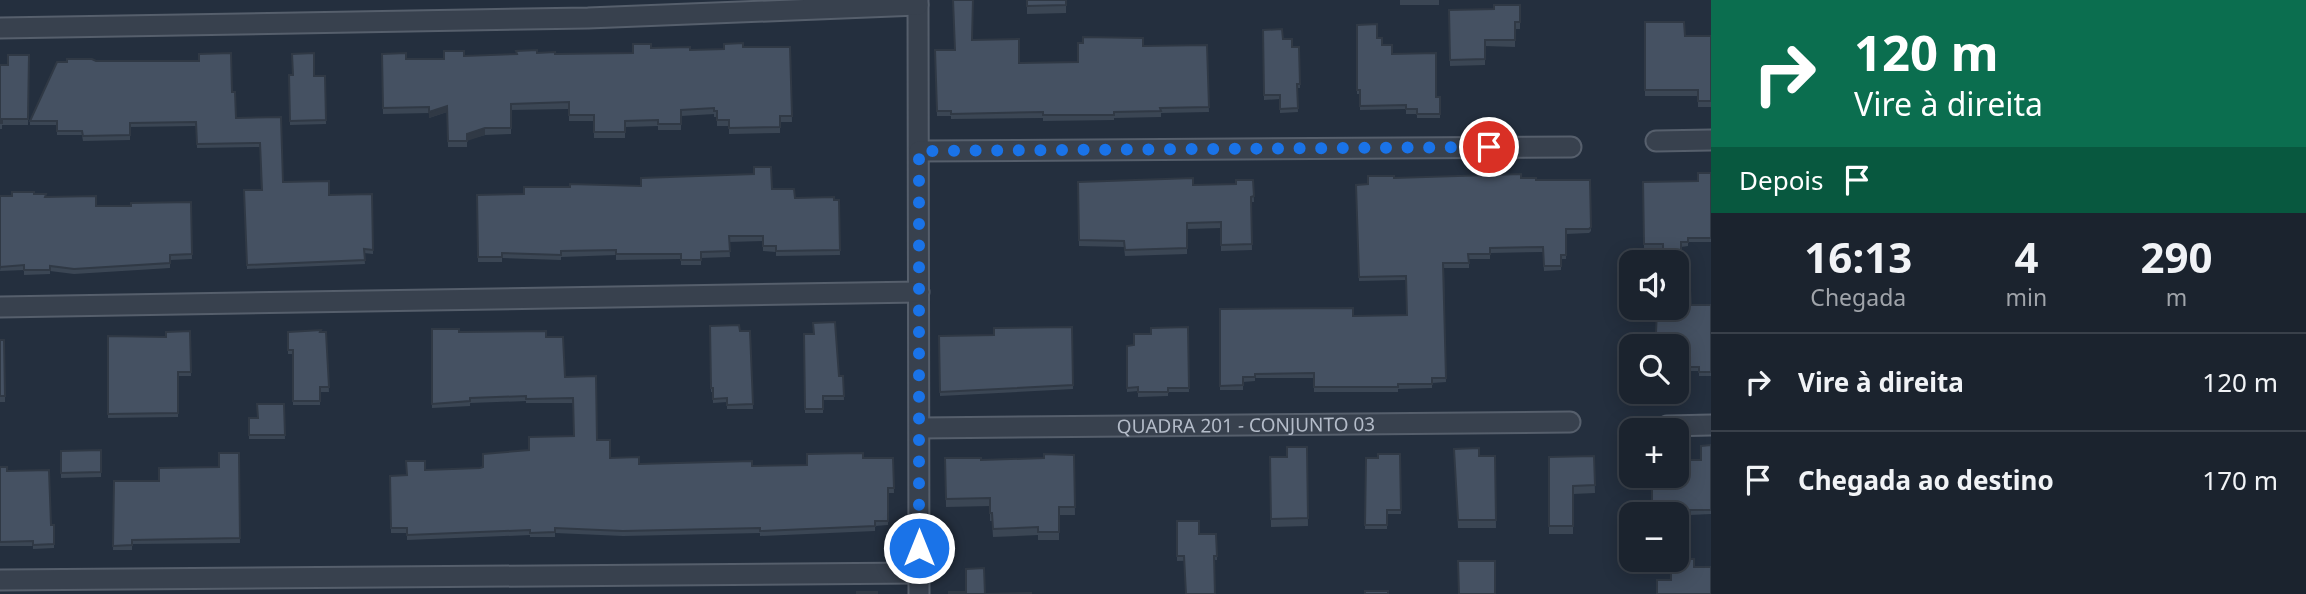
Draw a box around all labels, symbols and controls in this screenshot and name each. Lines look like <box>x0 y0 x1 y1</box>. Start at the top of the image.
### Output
text: 120 m <box>1854 19 1999 85</box>
icon: right <box>1739 28 1830 119</box>
text: Vire à direita <box>1854 82 2043 125</box>
pin <box>1459 117 1519 177</box>
icon: arrive <box>1470 128 1508 166</box>
icon: arrive <box>1838 161 1876 199</box>
text: Depois <box>1739 162 1824 198</box>
text: 16:13 <box>1804 228 1912 285</box>
text: 4 <box>2014 228 2038 285</box>
text: 290 <box>2141 228 2213 285</box>
map controls <box>1619 250 1689 572</box>
button: sound <box>1619 250 1689 320</box>
text: Chegada <box>1810 281 1906 313</box>
text: min <box>2006 281 2047 313</box>
text: m <box>2166 281 2187 313</box>
button: search <box>1619 334 1689 404</box>
icon: right <box>1739 363 1777 401</box>
text: Vire à direita <box>1798 364 1964 400</box>
text: 120 m <box>2202 364 2278 400</box>
street label: QUADRA 201 - CONJUNTO 03 <box>1117 411 1375 439</box>
button: + <box>1619 418 1689 488</box>
icon: arrive <box>1739 461 1777 499</box>
text: Chegada ao destino <box>1798 462 2054 498</box>
text: 170 m <box>2202 462 2278 498</box>
button: − <box>1619 502 1689 572</box>
position arrow <box>882 511 956 585</box>

